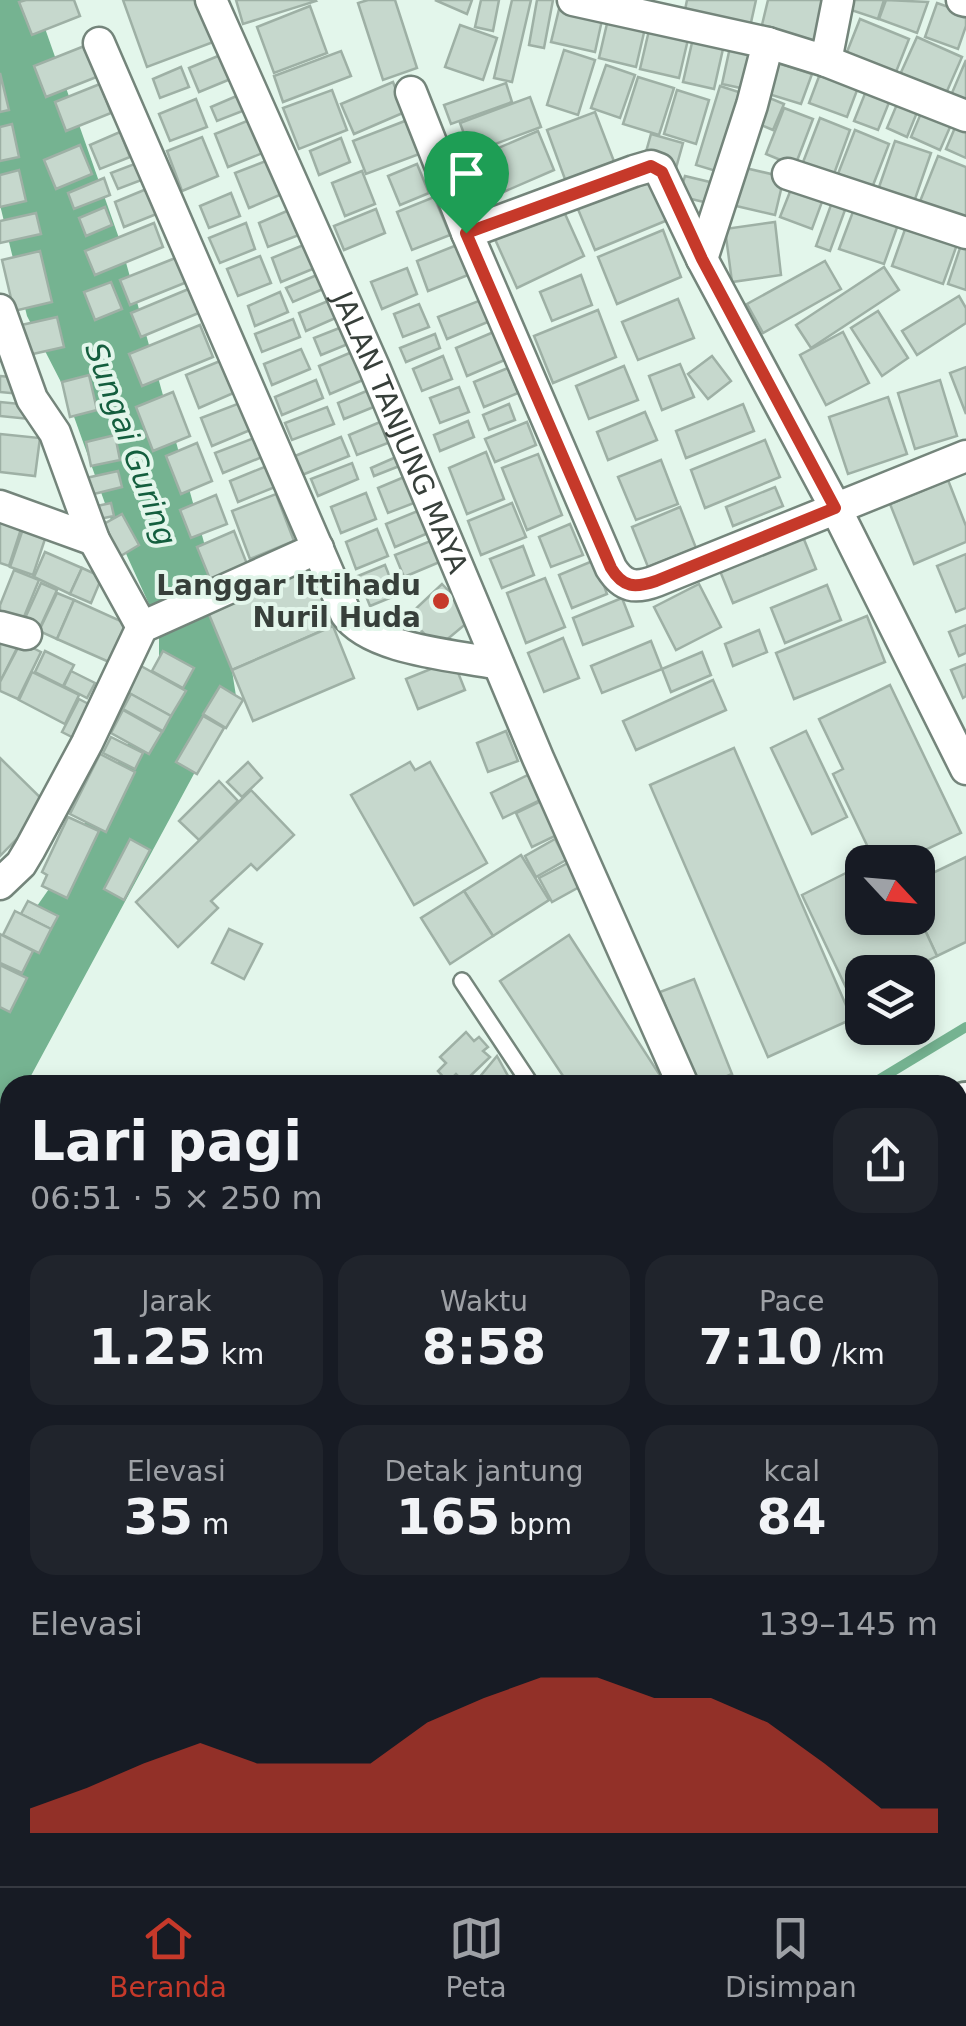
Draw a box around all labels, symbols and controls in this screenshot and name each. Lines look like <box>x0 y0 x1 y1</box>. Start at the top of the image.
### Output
pin <box>424 131 509 234</box>
icon: arrive <box>439 146 494 201</box>
street label: JALAN TANJUNG MAYA <box>325 284 475 578</box>
water label: Sungai Guring <box>78 338 184 550</box>
place label: Langgar Ittihadu Nuril Huda <box>156 569 421 634</box>
marker: Langgar Ittihadu Nuril Huda <box>430 590 452 612</box>
north arrow <box>845 845 935 935</box>
map controls <box>845 845 935 1045</box>
button: layers <box>845 955 935 1045</box>
button: share <box>833 1108 938 1213</box>
text: Lari pagi <box>30 1109 302 1173</box>
text: 06:51 · 5 × 250 m <box>30 1179 323 1217</box>
text: Jarak <box>141 1285 211 1318</box>
text: Waktu <box>440 1285 528 1318</box>
text: Pace <box>759 1285 824 1318</box>
text: 1.25 <box>88 1318 212 1376</box>
text: 8:58 <box>422 1318 546 1376</box>
text: 7:10 <box>699 1318 823 1376</box>
text: km <box>212 1338 264 1371</box>
text: /km <box>823 1338 885 1371</box>
text: Elevasi <box>127 1455 226 1488</box>
text: Detak jantung <box>385 1455 583 1488</box>
text: kcal <box>763 1455 820 1488</box>
text: 35 <box>123 1488 193 1546</box>
text: 165 <box>396 1488 500 1546</box>
text: 84 <box>757 1488 826 1546</box>
text: m <box>193 1508 229 1541</box>
text: bpm <box>500 1508 572 1541</box>
text: Elevasi <box>30 1605 143 1643</box>
text: 139–145 m <box>759 1605 938 1643</box>
tab: Beranda <box>109 1911 227 2004</box>
tab: Peta <box>445 1911 507 2004</box>
tab: Disimpan <box>725 1911 857 2004</box>

